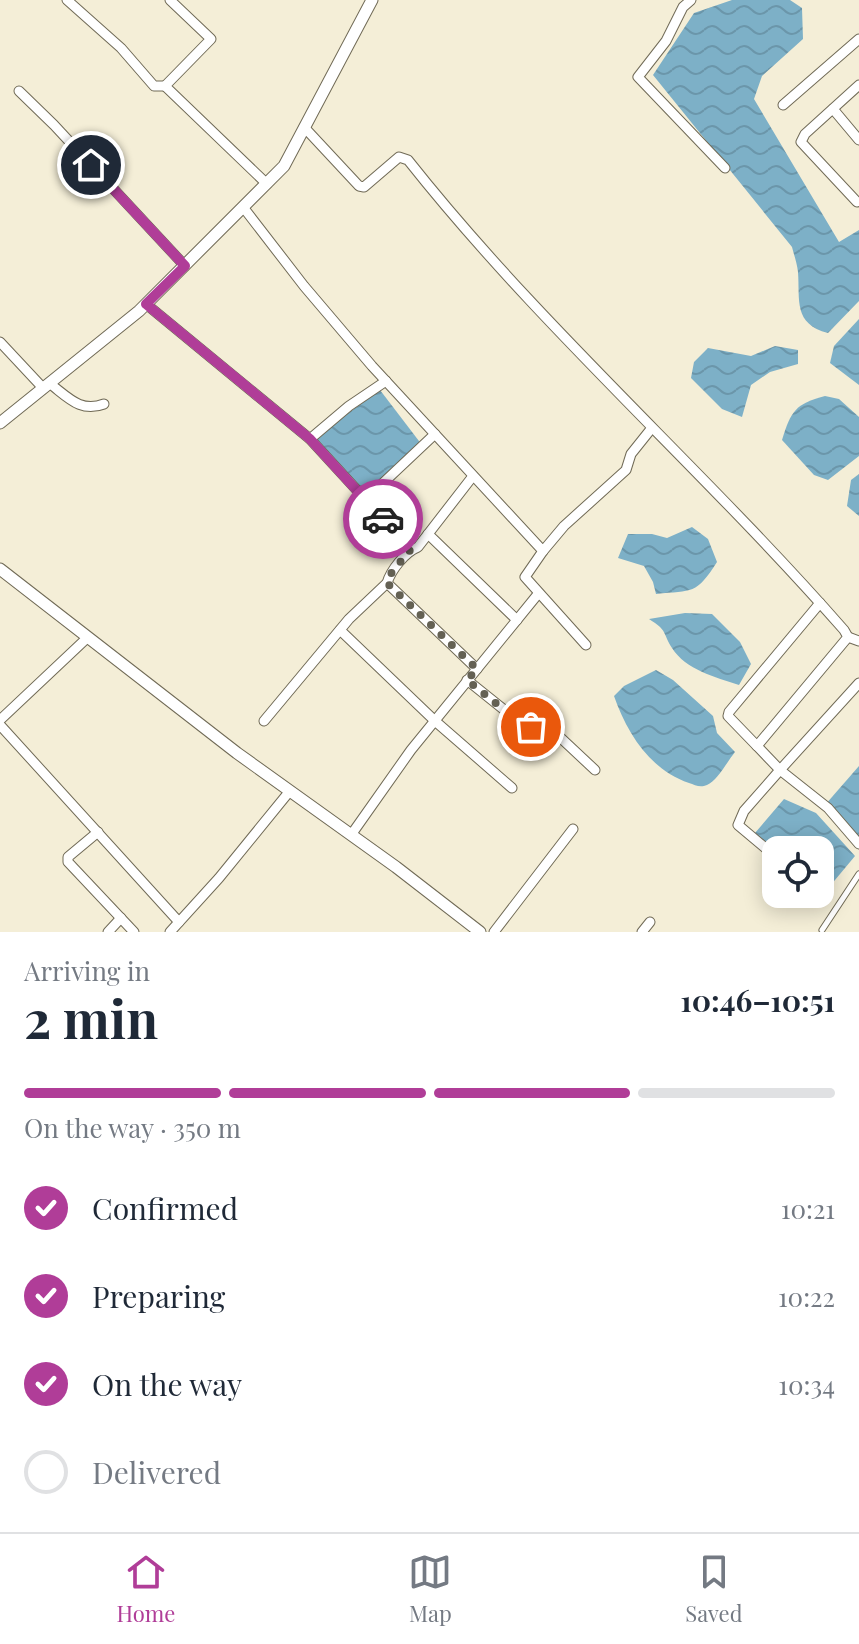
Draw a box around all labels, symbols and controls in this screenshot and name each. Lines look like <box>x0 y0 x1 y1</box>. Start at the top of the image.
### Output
pin <box>57 131 125 199</box>
icon: home <box>69 143 113 187</box>
courier <box>343 479 423 559</box>
icon: car <box>361 497 405 541</box>
pin <box>497 693 565 761</box>
icon: bag <box>509 705 553 749</box>
map controls <box>762 836 834 908</box>
button: locate <box>762 836 834 908</box>
text: Arriving in <box>24 953 150 988</box>
text: 10:46–10:51 <box>680 980 835 1020</box>
text: 2 min <box>24 983 158 1052</box>
text: On the way · 350 m <box>24 1110 241 1145</box>
icon: check <box>24 1186 68 1230</box>
text: Confirmed <box>92 1188 238 1228</box>
text: 10:21 <box>781 1191 835 1226</box>
icon: check <box>24 1274 68 1318</box>
text: Preparing <box>92 1276 225 1316</box>
text: 10:22 <box>778 1279 835 1314</box>
icon: check <box>24 1362 68 1406</box>
text: On the way <box>92 1364 242 1404</box>
text: 10:34 <box>778 1367 835 1402</box>
text: Delivered <box>92 1452 221 1492</box>
tab: Home <box>116 1550 175 1628</box>
tab: Map <box>408 1550 452 1628</box>
tab: Saved <box>685 1550 743 1628</box>

